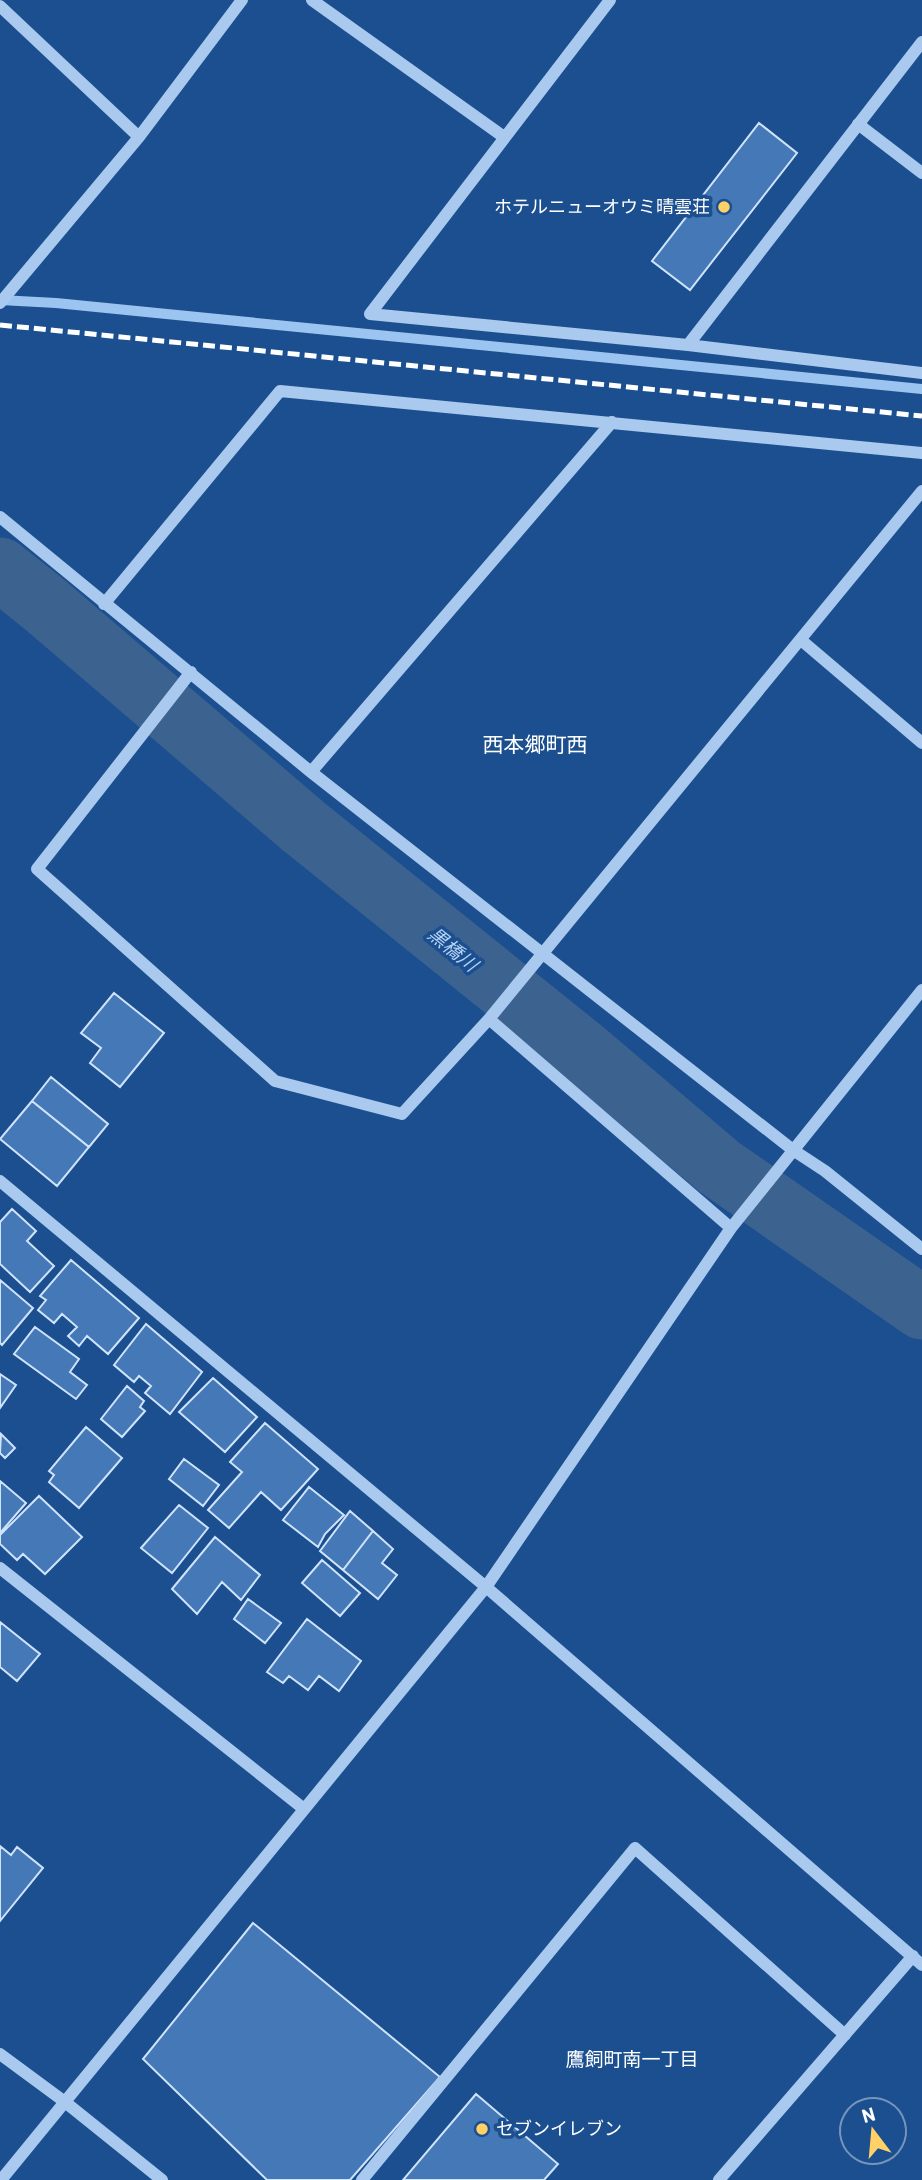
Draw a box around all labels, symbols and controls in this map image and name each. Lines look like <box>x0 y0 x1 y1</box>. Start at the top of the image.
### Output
place label: ホテルニューオウミ晴雲荘 <box>494 195 710 217</box>
marker: ホテルニューオウミ晴雲荘 <box>716 199 732 215</box>
district label: 西本郷町西 <box>483 731 588 756</box>
water label: 黒橋川 <box>424 922 484 977</box>
district label: 鷹飼町南一丁目 <box>565 2047 699 2070</box>
north arrow <box>838 2096 908 2166</box>
text: N <box>859 2101 877 2127</box>
place label: セブンイレブン <box>496 2117 622 2139</box>
marker: セブンイレブン <box>474 2121 490 2137</box>

